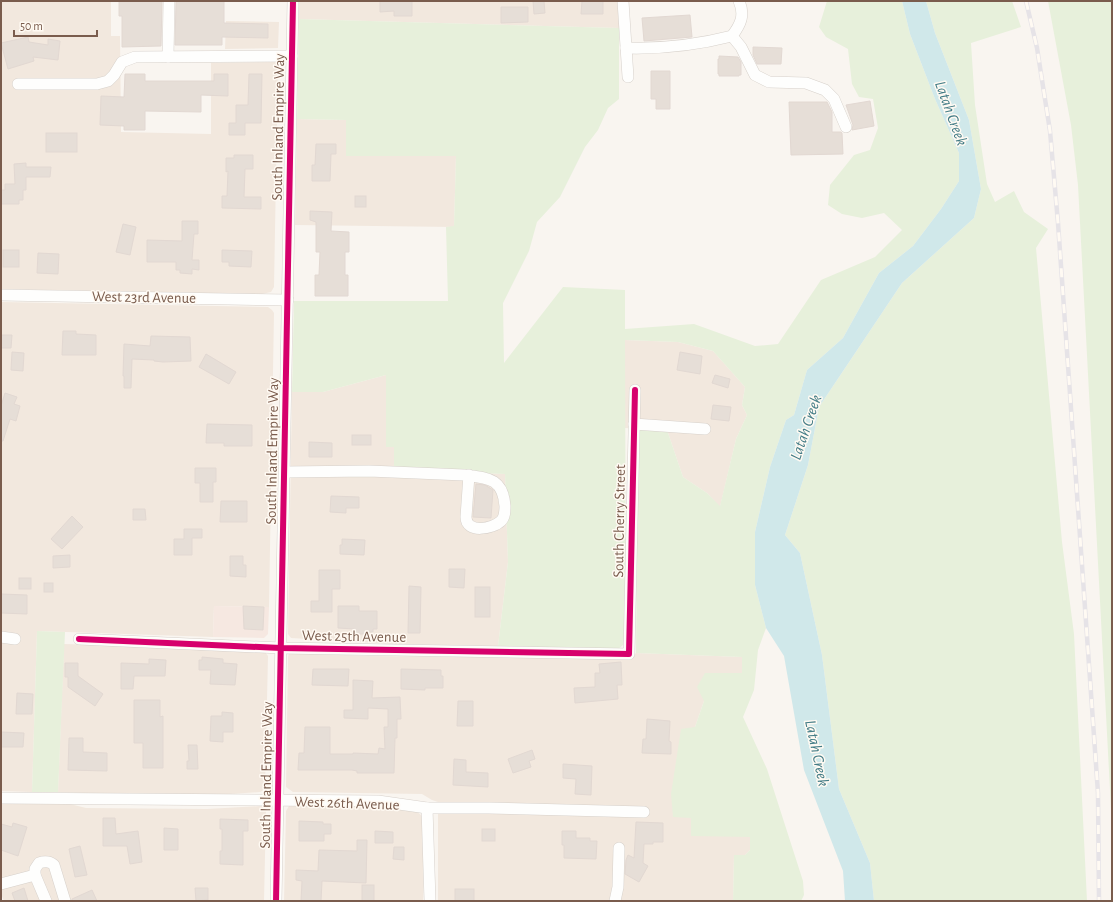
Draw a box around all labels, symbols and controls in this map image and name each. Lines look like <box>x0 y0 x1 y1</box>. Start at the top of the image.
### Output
scale bar <box>14 12 97 38</box>
text: 50 m <box>20 20 43 32</box>
street label: South Inland Empire Way <box>270 53 287 201</box>
water label: Latah Creek <box>932 79 970 148</box>
street label: West 23rd Avenue <box>92 289 196 306</box>
street label: South Inland Empire Way <box>264 377 281 525</box>
water label: Latah Creek <box>787 393 825 462</box>
street label: South Cherry Street <box>611 464 628 578</box>
street label: West 25th Avenue <box>302 628 406 645</box>
street label: South Inland Empire Way <box>258 701 275 849</box>
water label: Latah Creek <box>802 719 832 788</box>
street label: West 26th Avenue <box>294 794 400 813</box>

